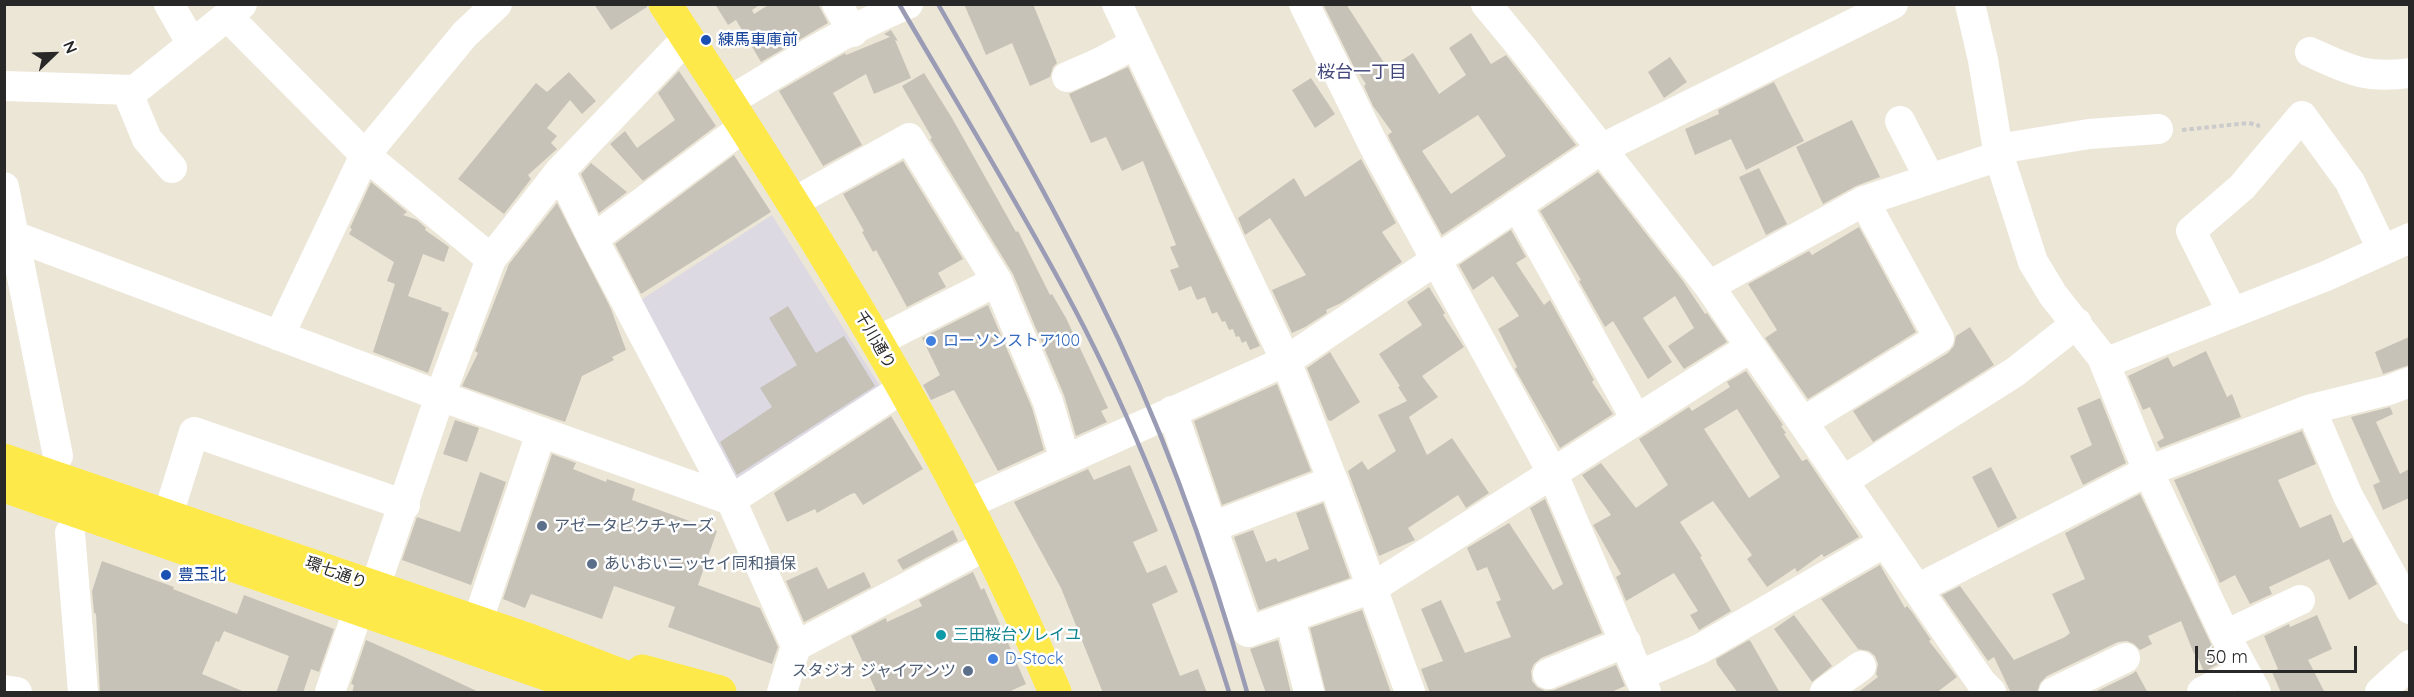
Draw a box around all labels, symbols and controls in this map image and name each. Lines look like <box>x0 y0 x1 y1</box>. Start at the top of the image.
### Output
north arrow <box>24 24 84 84</box>
place label: 練馬車庫前 <box>718 30 798 50</box>
marker: 練馬車庫前 <box>699 33 713 47</box>
text: N <box>59 38 82 56</box>
district label: 桜台一丁目 <box>1317 62 1407 84</box>
street label: 千川通り <box>851 307 899 373</box>
place label: ローソンストア100 <box>943 331 1080 351</box>
marker: ローソンストア100 <box>924 334 938 348</box>
place label: アゼータピクチャーズ <box>554 516 714 536</box>
marker: アゼータピクチャーズ <box>535 519 549 533</box>
street label: 環七通り <box>303 553 369 593</box>
place label: あいおいニッセイ同和損保 <box>604 554 796 574</box>
marker: あいおいニッセイ同和損保 <box>585 557 599 571</box>
place label: 豊玉北 <box>178 565 226 585</box>
marker: 豊玉北 <box>159 568 173 582</box>
place label: 三田桜台ソレイユ <box>953 625 1081 645</box>
marker: 三田桜台ソレイユ <box>934 628 948 642</box>
scale bar <box>2198 634 2360 672</box>
text: 50 m <box>2206 645 2248 668</box>
place label: D-Stock <box>1005 649 1064 669</box>
marker: D-Stock <box>986 652 1000 666</box>
place label: スタジオ ジャイアンツ <box>792 661 956 681</box>
marker: スタジオ ジャイアンツ <box>961 664 975 678</box>

